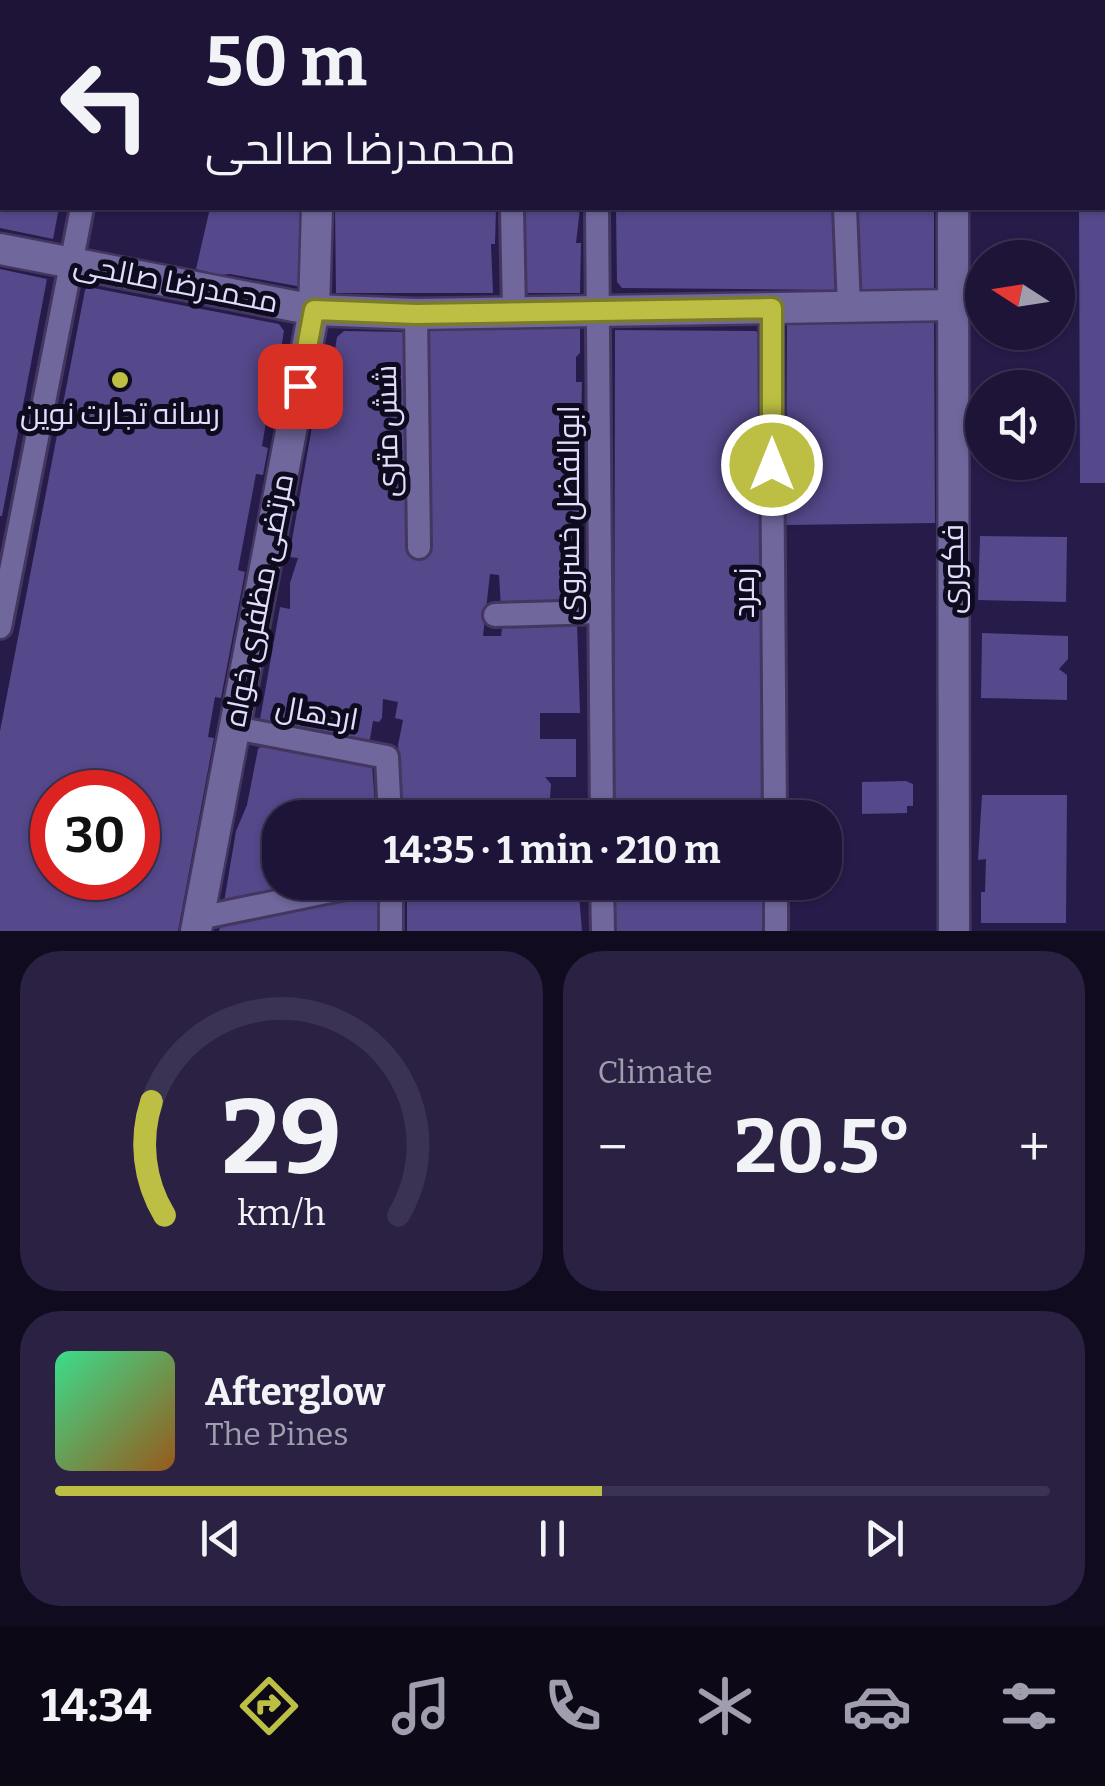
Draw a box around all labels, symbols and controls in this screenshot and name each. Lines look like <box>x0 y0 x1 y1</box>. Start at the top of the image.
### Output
text: 50 m <box>205 20 367 104</box>
icon: left <box>40 40 170 170</box>
text: محمدرضا صالحی <box>205 122 516 176</box>
north arrow <box>965 240 1075 350</box>
map controls <box>965 240 1075 480</box>
street label: محمدرضا صالحی <box>71 246 281 320</box>
pin <box>258 344 343 429</box>
icon: arrive <box>273 359 328 414</box>
street label: شش متری <box>368 365 406 497</box>
marker: رسانه تجارت نوین <box>109 369 131 391</box>
button: sound <box>965 370 1075 480</box>
place label: رسانه تجارت نوین <box>20 396 220 432</box>
street label: ابوالفضل خسروی <box>551 405 587 621</box>
position arrow <box>720 413 824 517</box>
street label: مرتضی مظفری خواه <box>217 471 301 729</box>
street label: فکوری <box>935 524 971 614</box>
street label: زمرد <box>726 568 762 618</box>
street label: اردهال <box>273 688 361 738</box>
speed limit sign: 30 <box>30 770 160 900</box>
text: 14:35 · 1 min · 210 m <box>383 827 721 873</box>
text: Climate <box>598 1053 713 1091</box>
text: 29 <box>221 1076 341 1201</box>
text: 20.5° <box>735 1102 912 1192</box>
text: − <box>598 1115 628 1181</box>
text: + <box>1019 1115 1050 1181</box>
text: km/h <box>237 1192 325 1234</box>
text: Afterglow <box>205 1369 385 1415</box>
text: The Pines <box>205 1415 349 1453</box>
icon: previous <box>193 1511 248 1566</box>
icon: pause <box>525 1511 580 1566</box>
icon: next <box>857 1511 912 1566</box>
icon: directions <box>234 1671 304 1741</box>
icon: music <box>386 1671 456 1741</box>
icon: phone <box>538 1671 608 1741</box>
icon: climate <box>690 1671 760 1741</box>
icon: car <box>842 1671 912 1741</box>
icon: filters <box>994 1671 1064 1741</box>
text: 14:34 <box>41 1679 152 1733</box>

